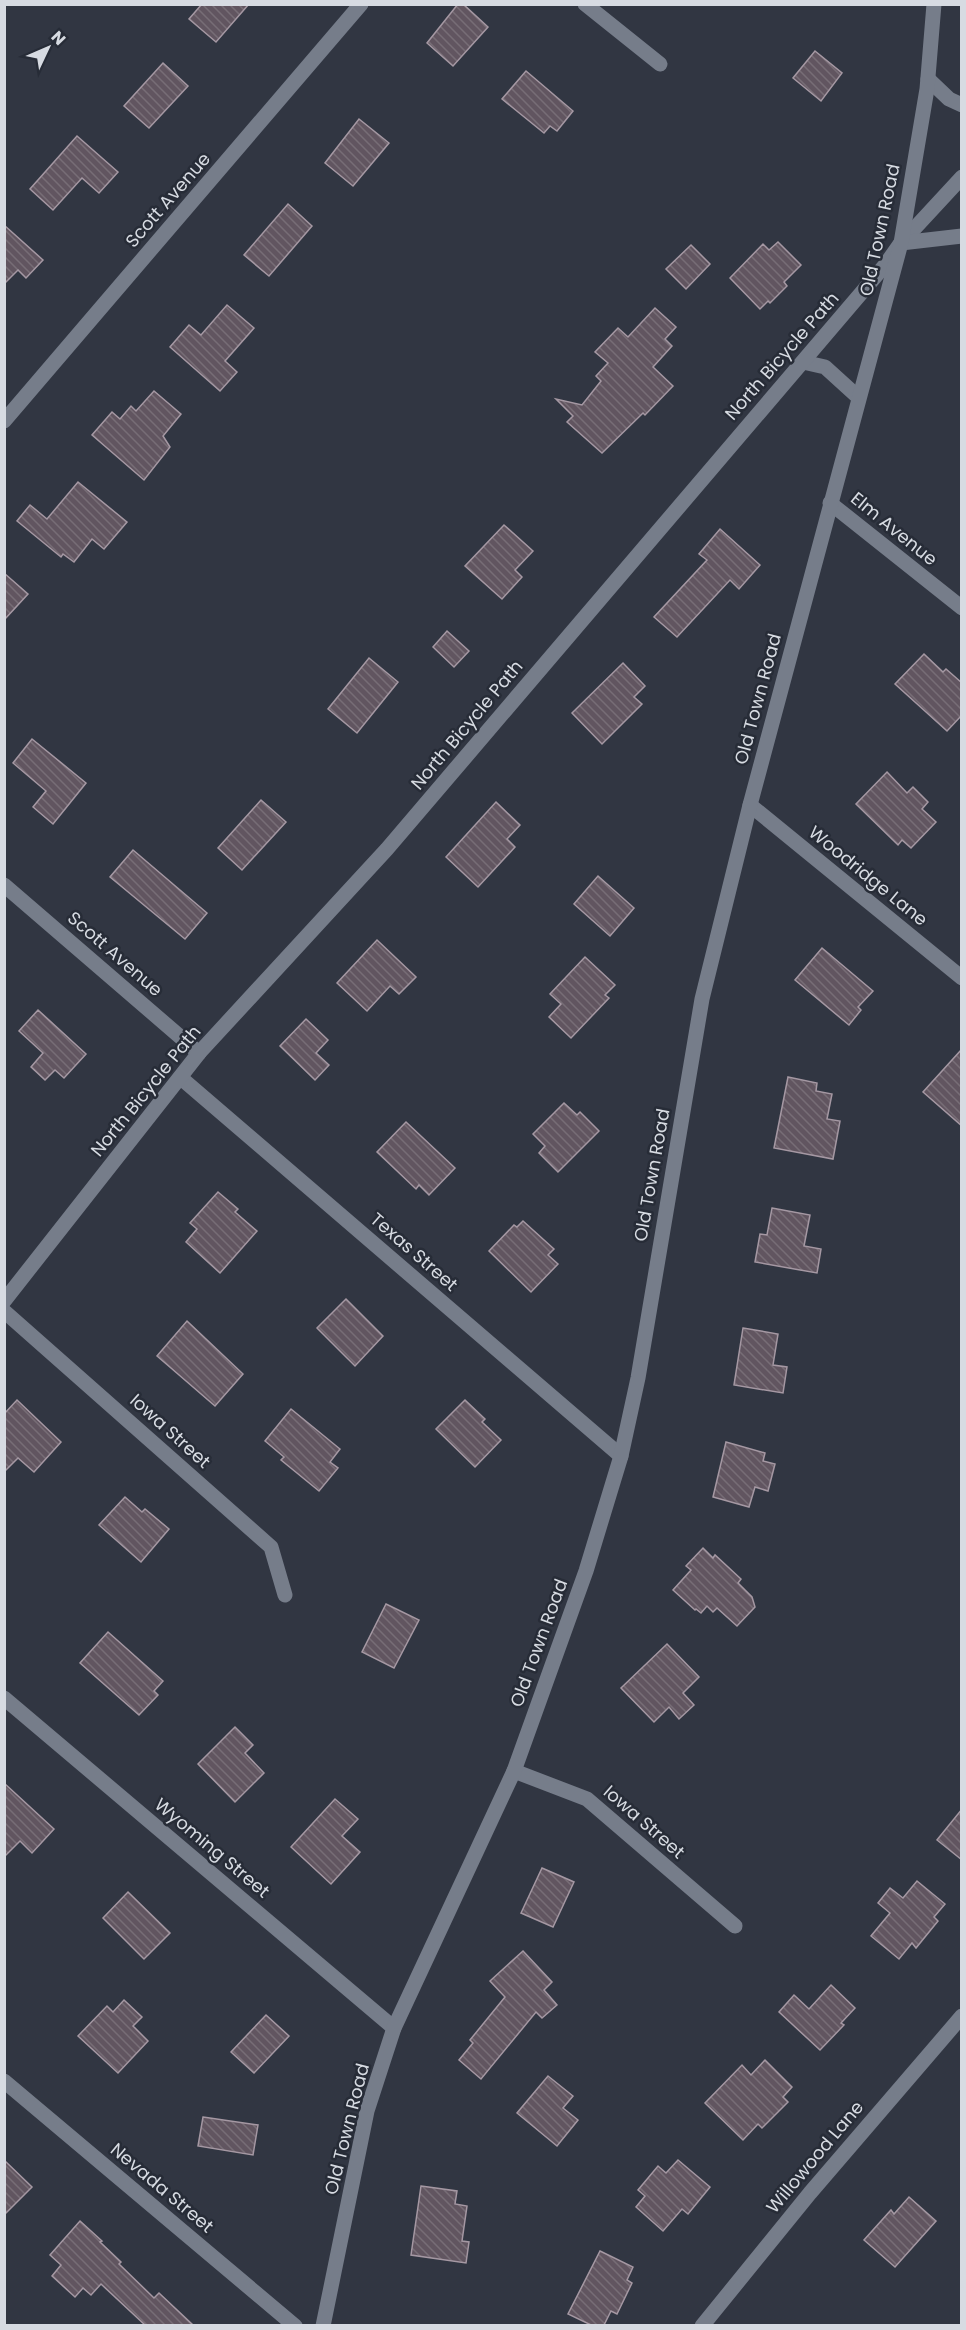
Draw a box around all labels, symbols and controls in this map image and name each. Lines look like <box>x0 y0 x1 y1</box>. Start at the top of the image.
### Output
north arrow <box>18 18 78 78</box>
text: N <box>46 26 71 50</box>
street label: Scott Avenue <box>119 147 216 253</box>
street label: Old Town Road <box>853 161 906 298</box>
street label: North Bicycle Path <box>719 286 844 425</box>
street label: Elm Avenue <box>846 486 943 571</box>
street label: Old Town Road <box>728 631 787 767</box>
street label: North Bicycle Path <box>405 654 528 795</box>
street label: Woodridge Lane <box>803 820 933 932</box>
street label: Scott Avenue <box>62 905 168 1002</box>
street label: North Bicycle Path <box>85 1020 206 1162</box>
street label: Old Town Road <box>628 1106 676 1243</box>
street label: Texas Street <box>365 1207 464 1297</box>
street label: Iowa Street <box>125 1388 216 1474</box>
street label: Old Town Road <box>504 1575 573 1710</box>
street label: Iowa Street <box>598 1779 690 1864</box>
street label: Wyoming Street <box>149 1792 275 1903</box>
street label: Old Town Road <box>318 2061 375 2197</box>
street label: Willowood Lane <box>760 2095 869 2218</box>
street label: Nevada Street <box>105 2137 219 2238</box>

